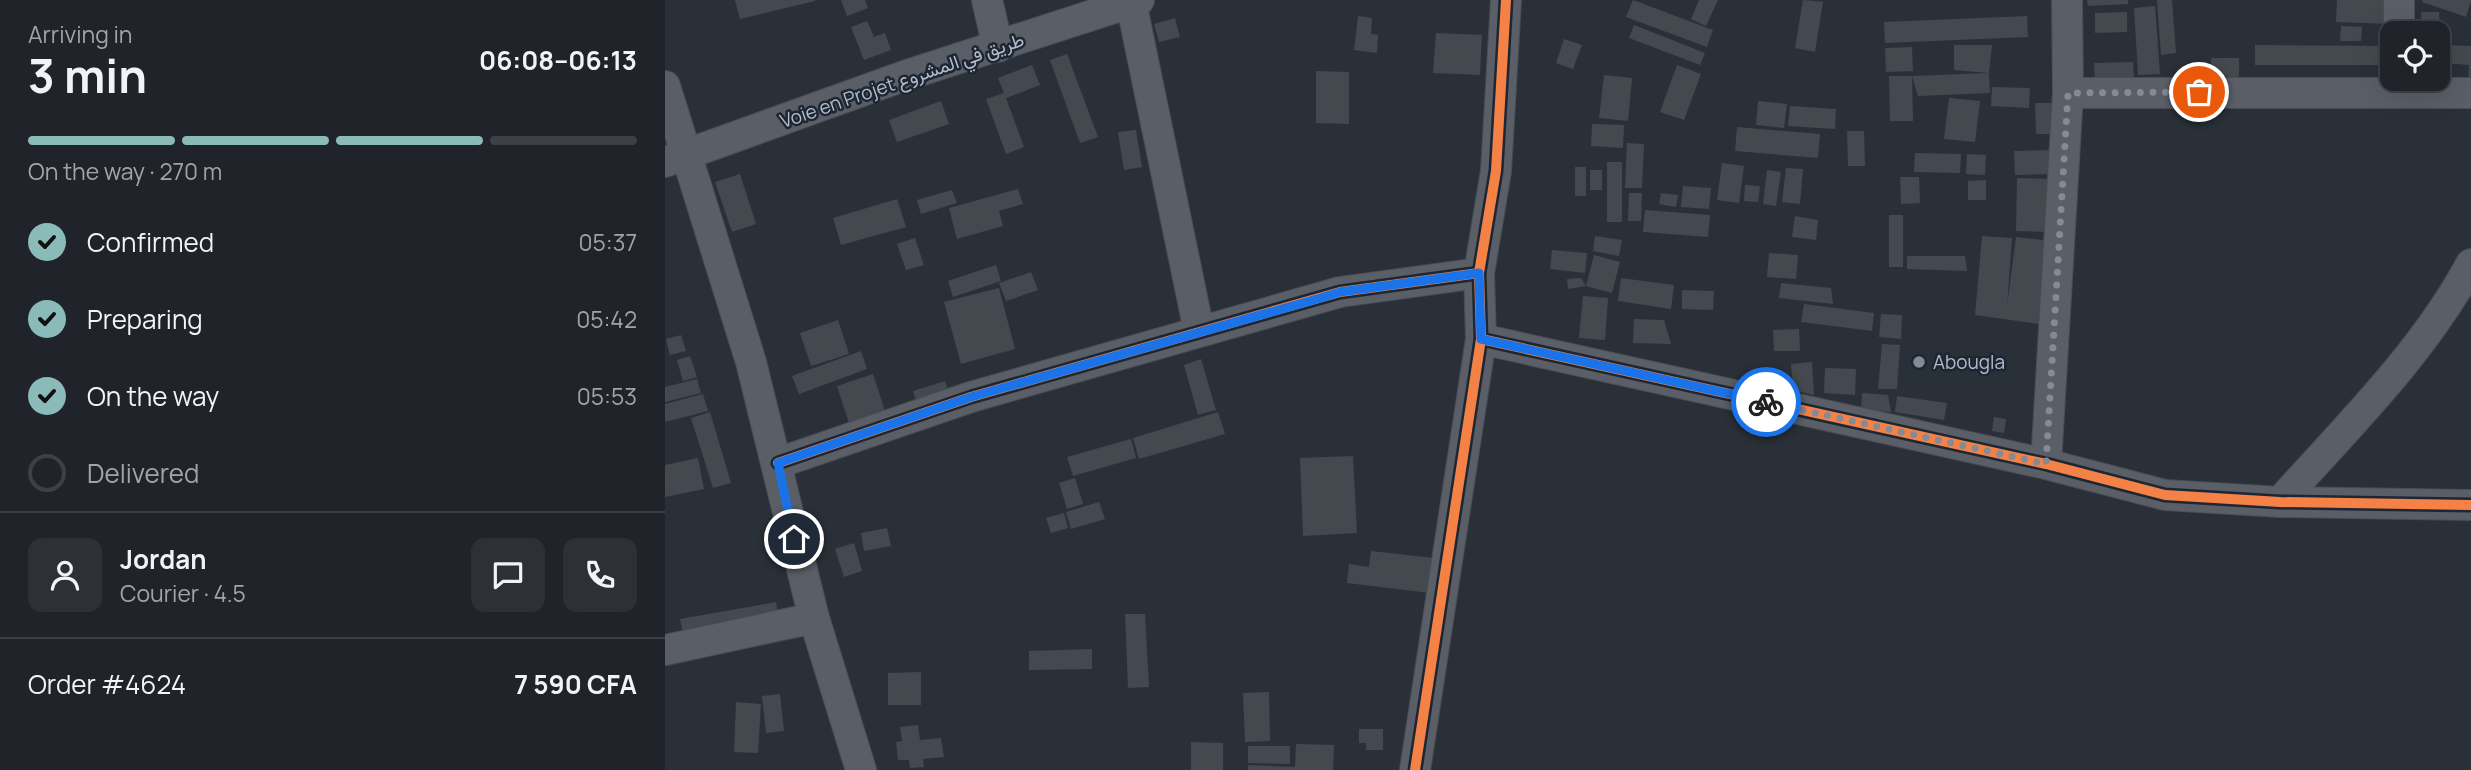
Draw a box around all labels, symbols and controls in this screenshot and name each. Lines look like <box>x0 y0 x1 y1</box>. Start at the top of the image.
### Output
text: Arriving in <box>28 18 133 50</box>
map controls <box>2380 21 2450 91</box>
button: locate <box>2380 21 2450 91</box>
street label: Voie en Projet طريق في المشروع <box>777 26 1028 137</box>
text: 06:08–06:13 <box>479 42 637 78</box>
text: 3 min <box>28 44 147 107</box>
pin <box>2169 62 2229 122</box>
icon: bag <box>2180 73 2218 111</box>
text: On the way · 270 m <box>28 155 222 187</box>
icon: check <box>28 223 66 261</box>
text: Confirmed <box>87 224 214 260</box>
text: 05:37 <box>579 226 637 258</box>
icon: check <box>28 300 66 338</box>
text: Preparing <box>87 301 203 337</box>
text: 05:42 <box>576 303 637 335</box>
place label: Abougla <box>1933 349 2005 375</box>
marker: Abougla <box>1911 354 1927 370</box>
courier <box>1731 367 1801 437</box>
icon: check <box>28 377 66 415</box>
text: On the way <box>87 378 219 414</box>
text: 05:53 <box>577 380 637 412</box>
icon: bike <box>1747 383 1785 421</box>
text: Delivered <box>87 455 199 491</box>
pin <box>764 509 824 569</box>
icon: home <box>775 520 813 558</box>
button: person <box>28 538 102 612</box>
button: chat <box>471 538 545 612</box>
button: phone <box>563 538 637 612</box>
text: Jordan <box>120 541 206 577</box>
text: Courier · 4.5 <box>120 577 246 609</box>
text: Order #4624 <box>28 666 186 702</box>
text: 7 590 CFA <box>514 666 637 702</box>

